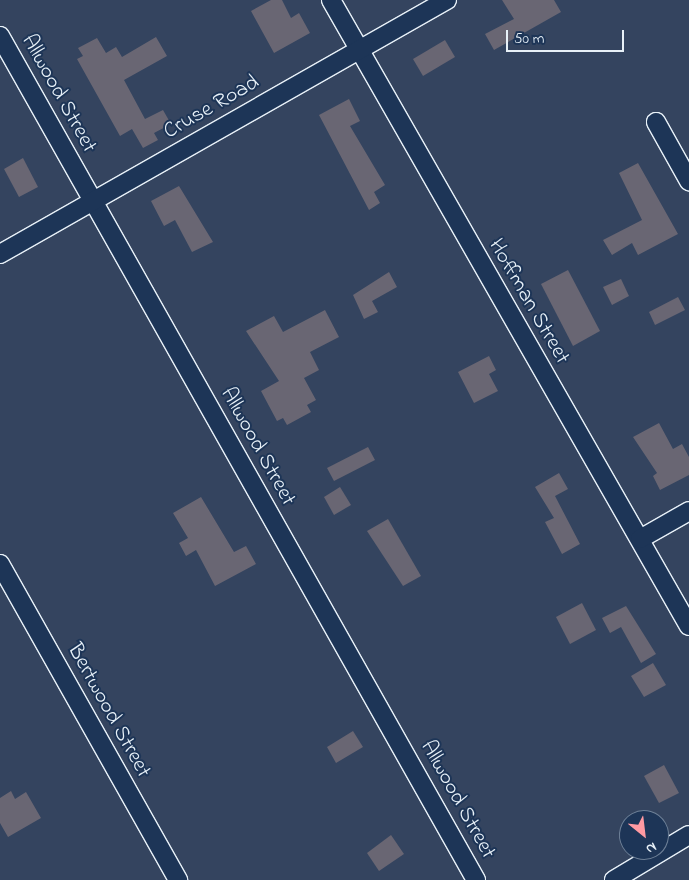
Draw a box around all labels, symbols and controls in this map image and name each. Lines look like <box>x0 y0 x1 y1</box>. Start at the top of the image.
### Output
scale bar <box>509 20 626 52</box>
text: 50 m <box>514 28 544 50</box>
street label: Allwood Street <box>15 30 101 158</box>
street label: Cruse Road <box>160 70 264 146</box>
street label: Hoffman Street <box>482 235 574 369</box>
street label: Allwood Street <box>214 383 300 511</box>
street label: Bertwood Street <box>60 639 156 783</box>
street label: Allwood Street <box>414 736 500 864</box>
north arrow <box>619 810 669 860</box>
text: N <box>642 836 660 859</box>

